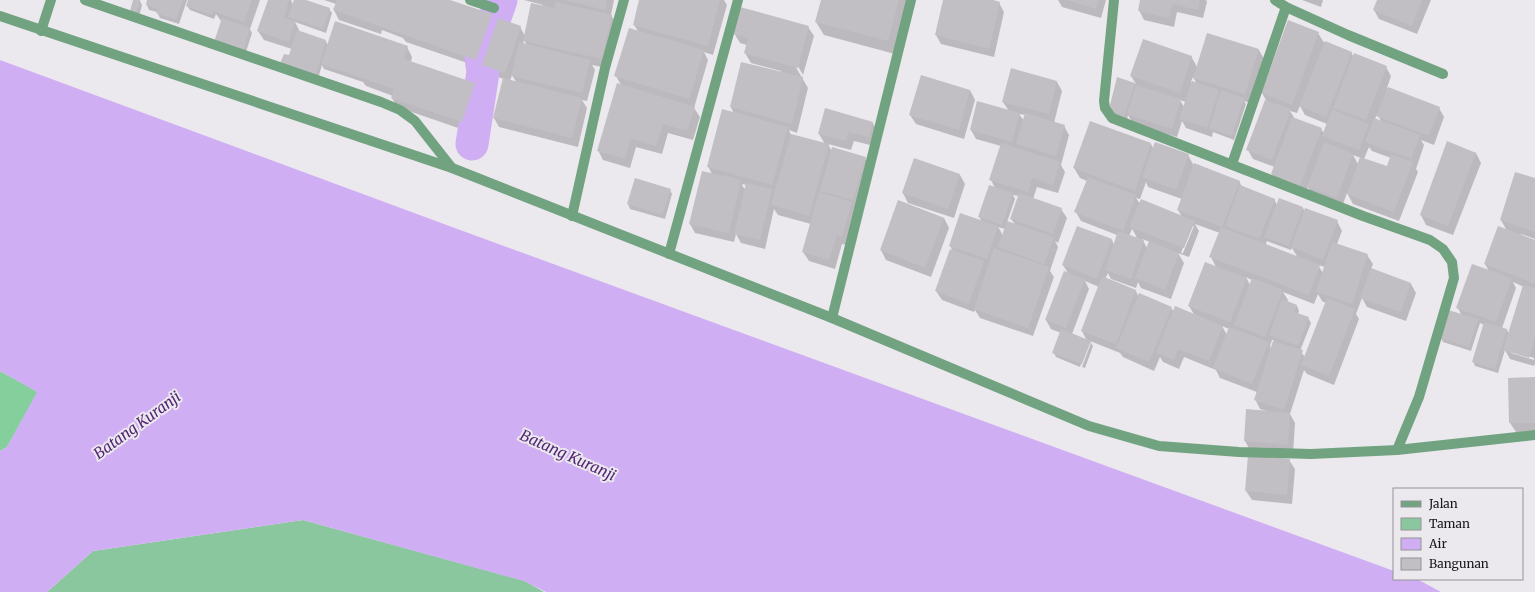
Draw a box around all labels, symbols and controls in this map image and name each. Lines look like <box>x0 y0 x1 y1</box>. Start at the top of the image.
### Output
water label: Batang Kuranji <box>90 387 184 463</box>
water label: Batang Kuranji <box>517 425 619 485</box>
legend <box>1393 488 1523 580</box>
text: Jalan <box>1428 496 1458 511</box>
text: Taman <box>1429 516 1470 531</box>
text: Air <box>1428 536 1447 551</box>
text: Bangunan <box>1429 556 1489 571</box>

